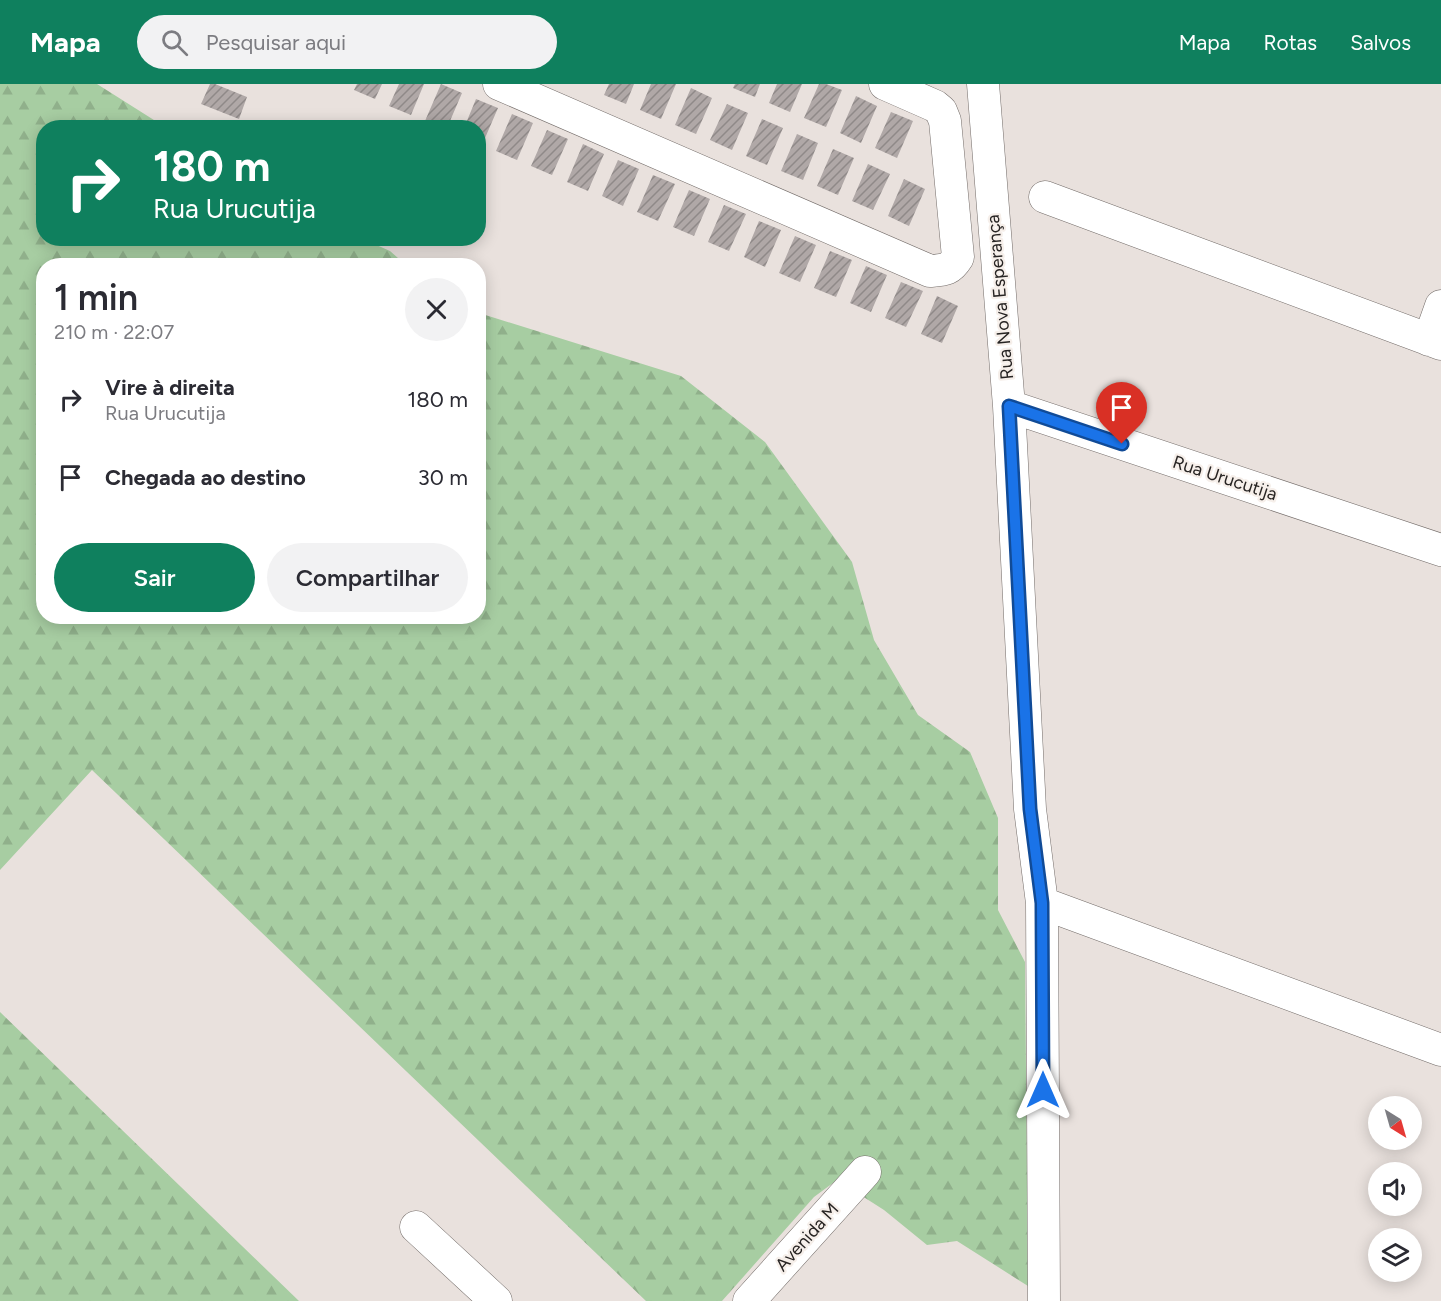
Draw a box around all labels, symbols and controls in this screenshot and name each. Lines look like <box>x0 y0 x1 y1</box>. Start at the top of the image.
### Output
search box <box>137 15 557 69</box>
text: Mapa <box>30 25 101 59</box>
icon: search <box>158 26 191 59</box>
text: Pesquisar aqui <box>206 29 346 56</box>
text: Mapa <box>1179 30 1230 55</box>
text: Rotas <box>1263 30 1317 55</box>
text: Salvos <box>1350 30 1411 55</box>
text: 180 m <box>153 141 270 192</box>
icon: right <box>54 144 132 222</box>
text: Rua Urucutija <box>153 192 316 225</box>
street label: Rua Nova Esperança <box>982 214 1018 380</box>
text: 1 min <box>54 276 138 319</box>
button: close <box>405 278 468 341</box>
text: 210 m · 22:07 <box>54 320 174 344</box>
text: Vire à direita <box>105 374 235 401</box>
pin <box>1096 382 1147 444</box>
icon: right <box>54 383 87 416</box>
text: 180 m <box>407 386 468 413</box>
icon: arrive <box>1105 391 1138 424</box>
text: Rua Urucutija <box>105 401 226 425</box>
street label: Rua Urucutija <box>1170 451 1280 505</box>
icon: arrive <box>54 461 87 494</box>
text: Chegada ao destino <box>105 464 306 491</box>
text: 30 m <box>418 464 468 491</box>
button: Sair <box>54 543 255 612</box>
button: Compartilhar <box>267 543 468 612</box>
position arrow <box>1011 1058 1075 1122</box>
north arrow <box>1368 1096 1422 1150</box>
map controls <box>1368 1096 1422 1282</box>
button: sound <box>1368 1162 1422 1216</box>
street label: Avenida M <box>771 1198 843 1276</box>
button: layers <box>1368 1228 1422 1282</box>

